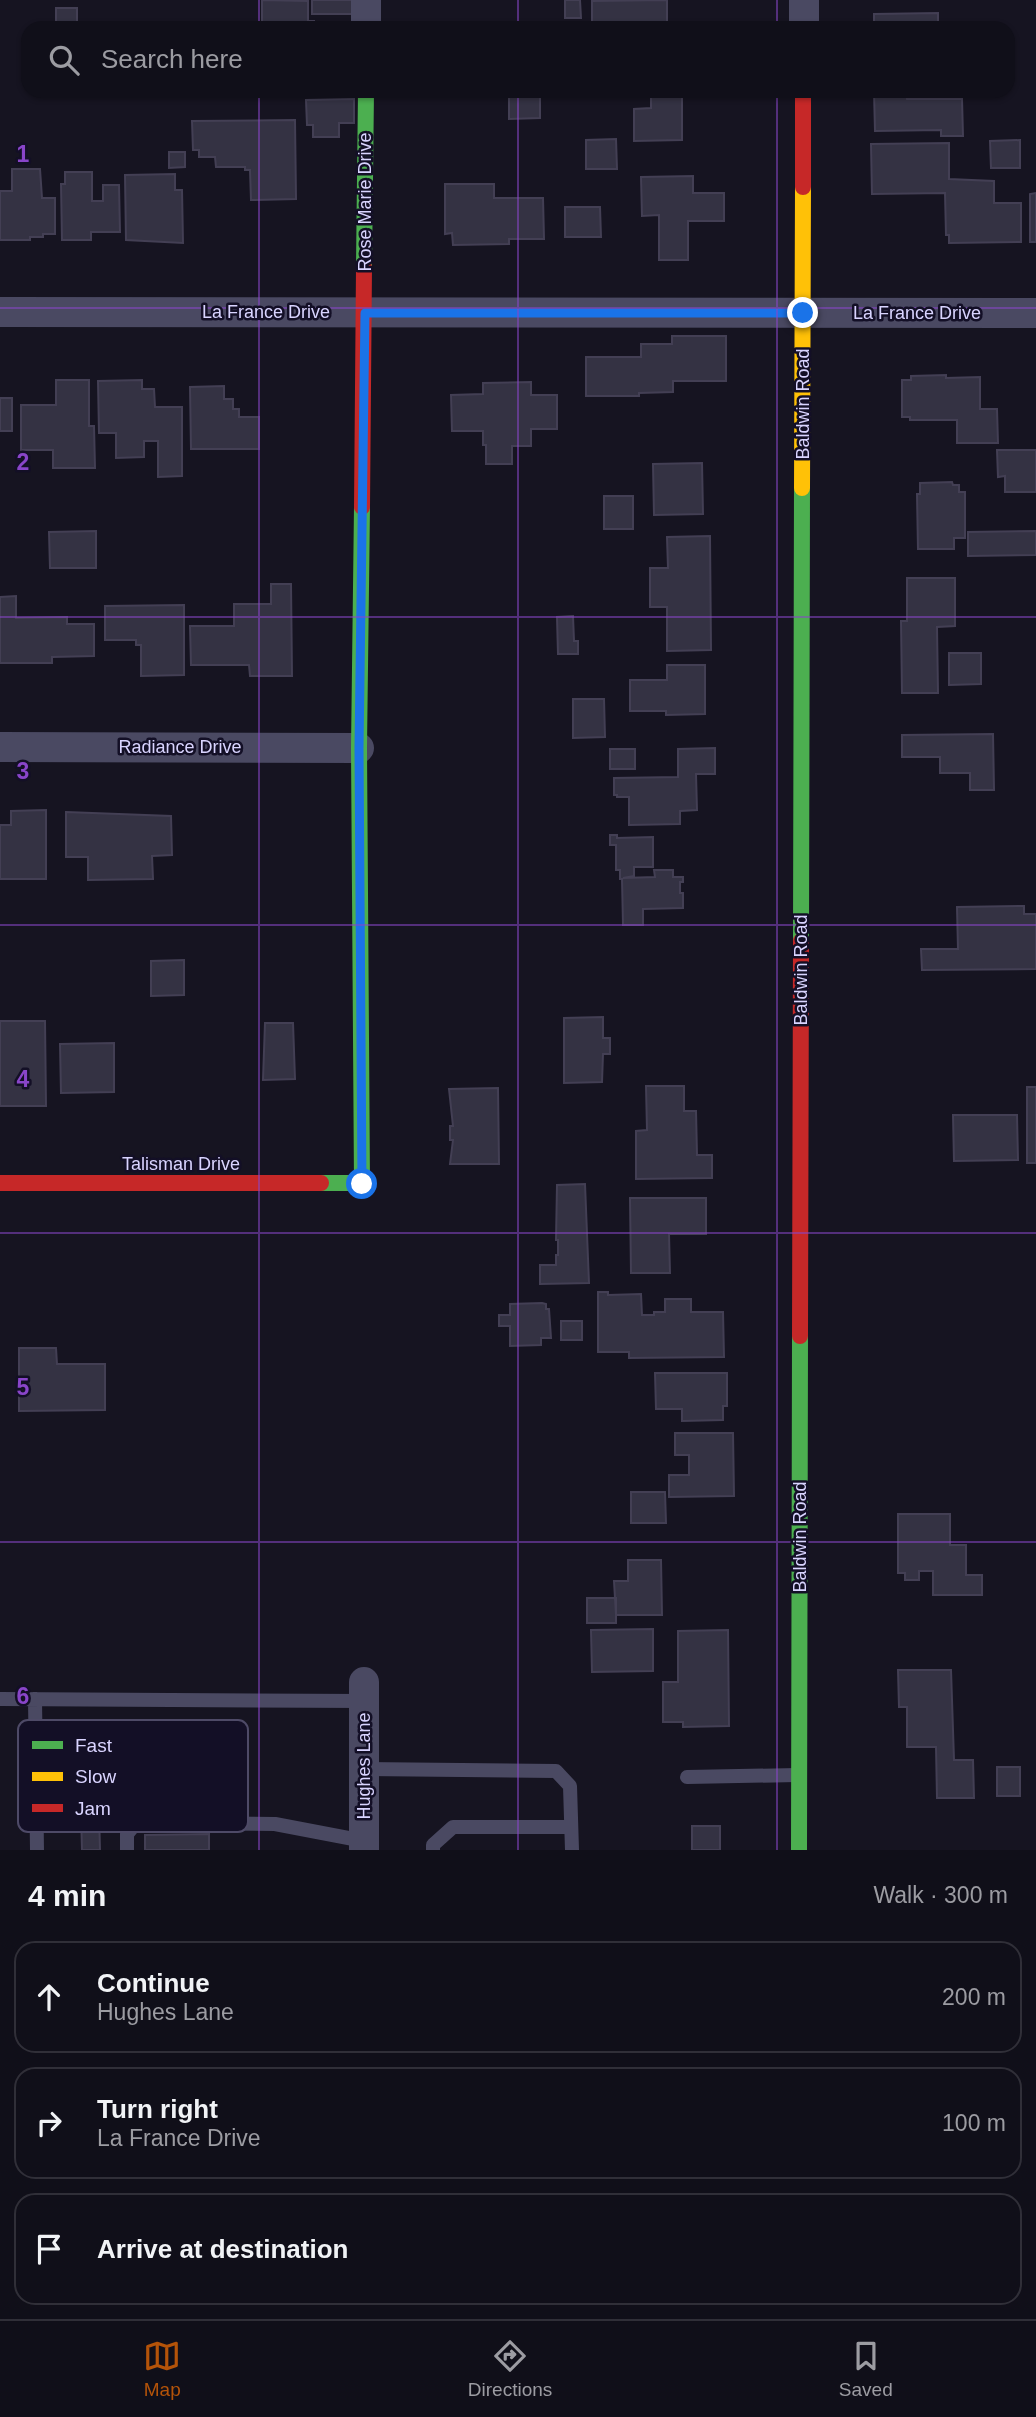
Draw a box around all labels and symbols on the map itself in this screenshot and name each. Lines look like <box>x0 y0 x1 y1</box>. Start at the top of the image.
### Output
street label: Rose Marie Drive <box>355 132 375 272</box>
text: 1 <box>17 141 30 167</box>
route end <box>787 297 818 328</box>
street label: La France Drive <box>202 302 330 322</box>
street label: La France Drive <box>853 303 981 323</box>
street label: Baldwin Road <box>793 348 813 460</box>
text: 2 <box>17 449 29 475</box>
street label: Radiance Drive <box>118 737 242 757</box>
text: 3 <box>17 758 29 784</box>
street label: Baldwin Road <box>791 914 811 1026</box>
text: 4 <box>17 1066 30 1092</box>
street label: Talisman Drive <box>122 1154 240 1174</box>
route start <box>346 1168 377 1199</box>
text: 5 <box>17 1374 30 1400</box>
street label: Baldwin Road <box>790 1481 810 1593</box>
text: 6 <box>17 1683 29 1709</box>
street label: Hughes Lane <box>354 1712 374 1820</box>
legend <box>18 1720 248 1832</box>
text: Fast <box>75 1735 113 1756</box>
text: Slow <box>75 1766 116 1787</box>
text: Jam <box>75 1798 111 1819</box>

